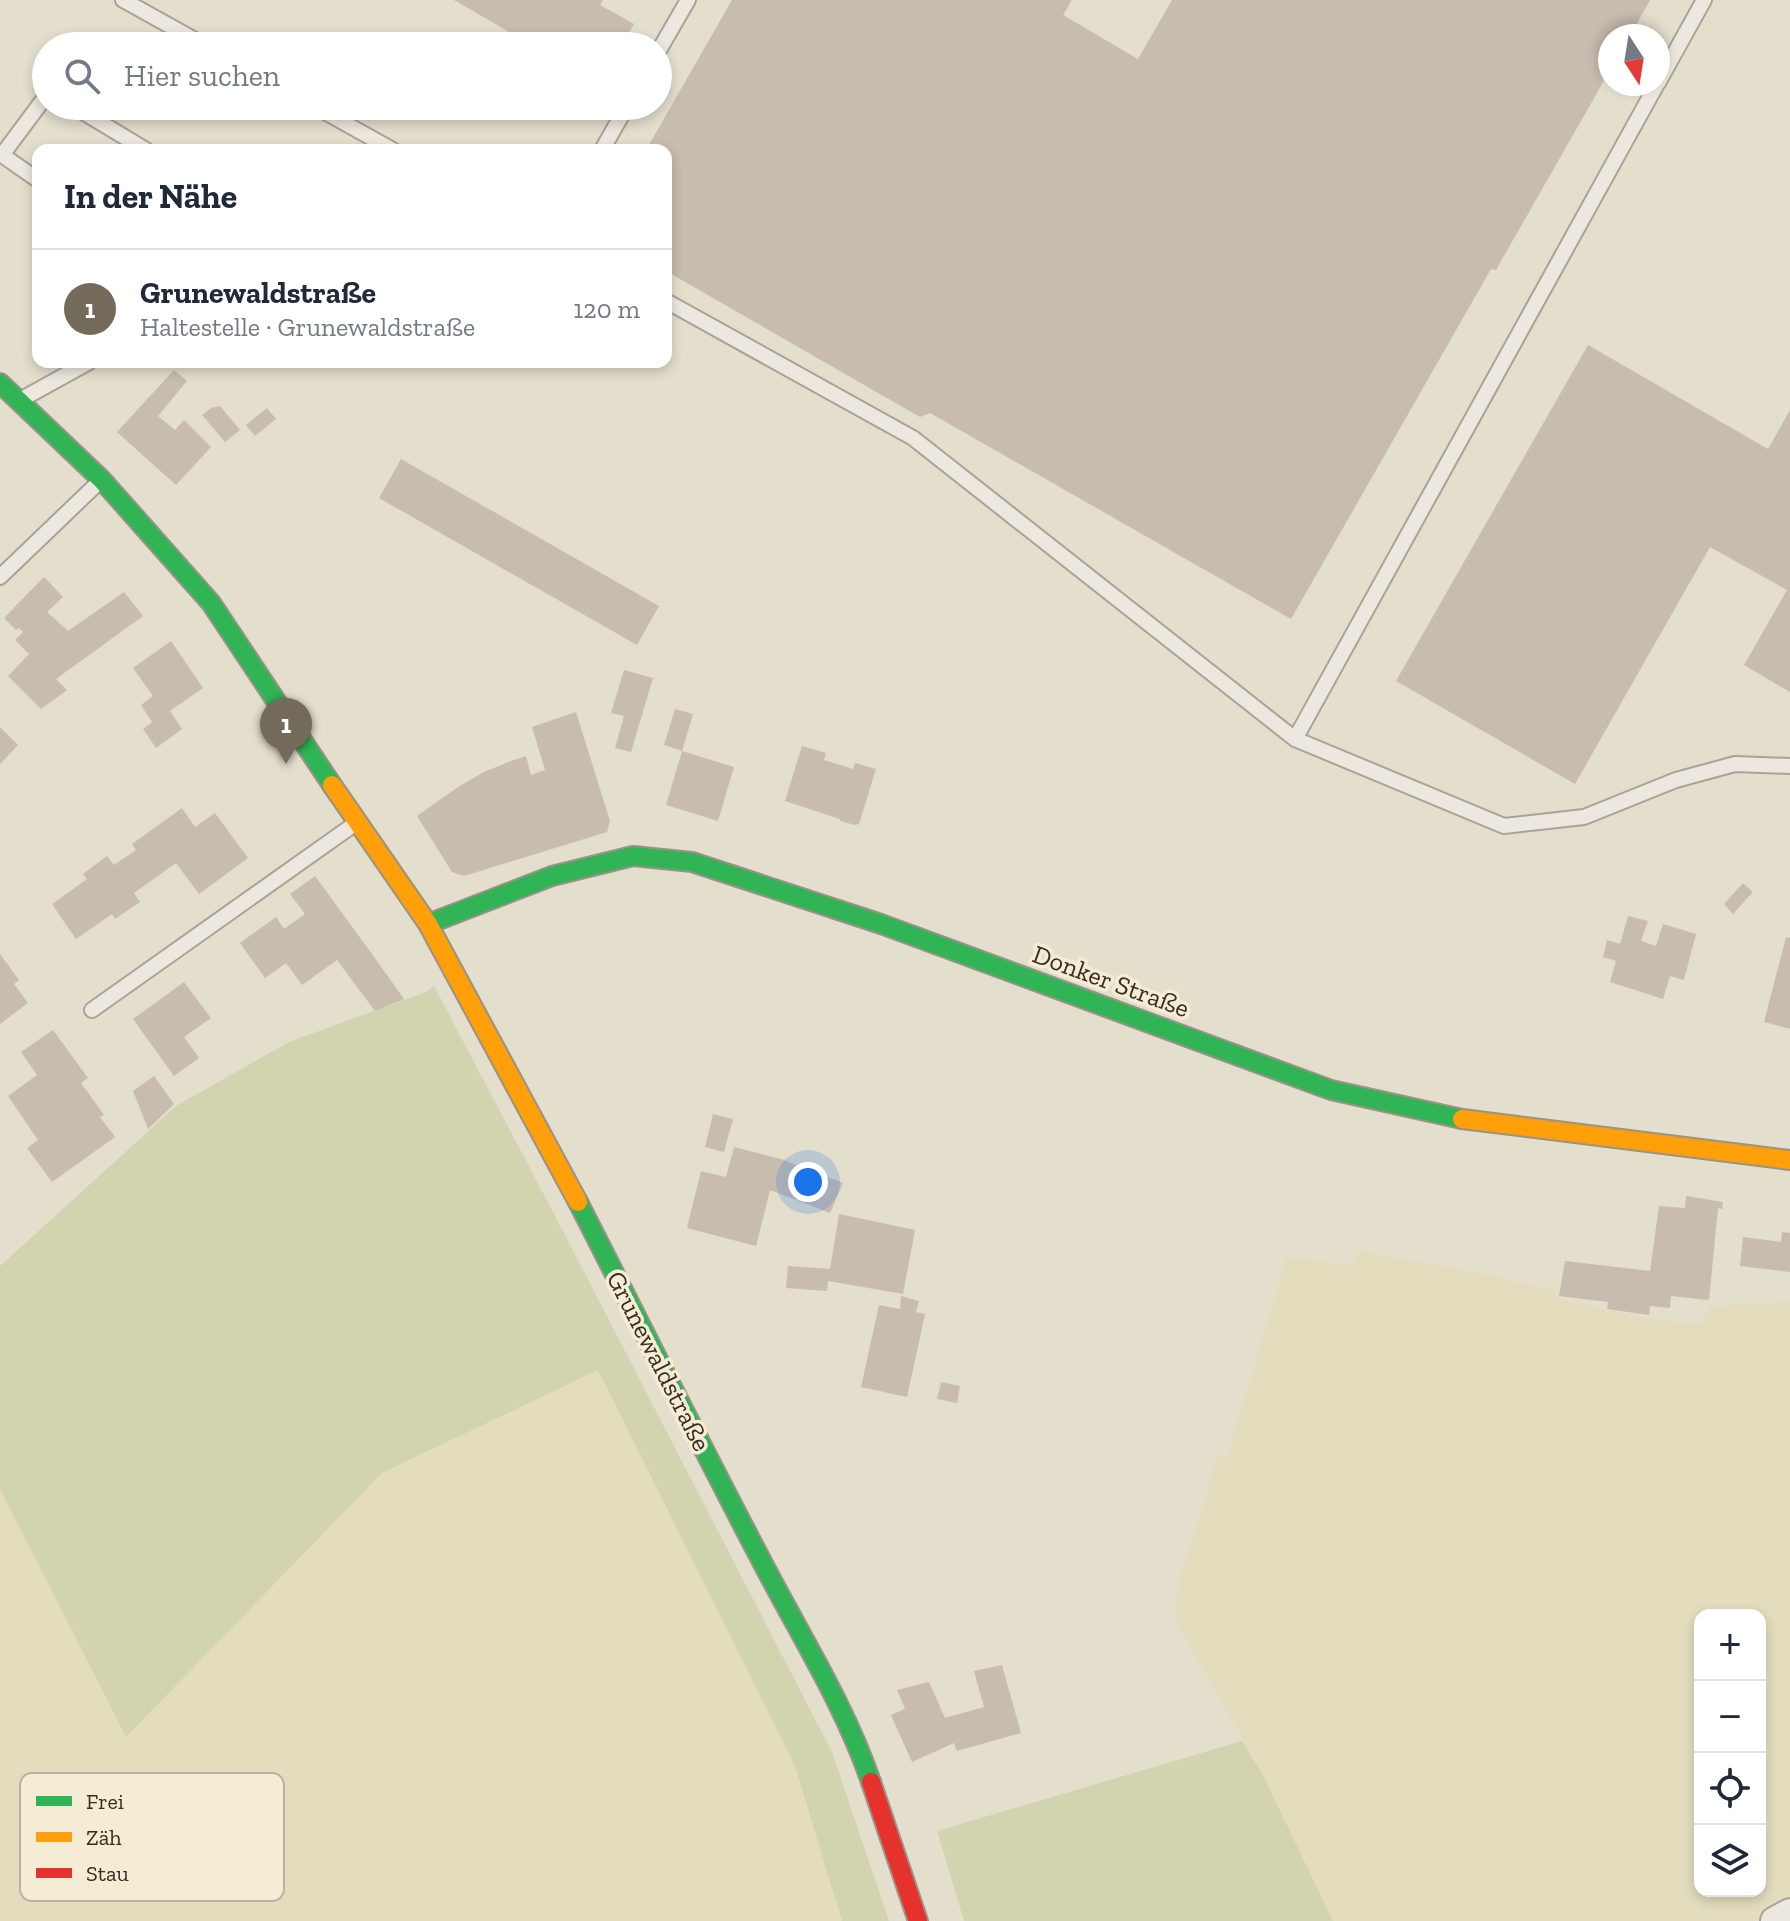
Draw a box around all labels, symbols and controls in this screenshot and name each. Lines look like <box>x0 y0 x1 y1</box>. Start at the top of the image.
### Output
north arrow <box>1598 24 1670 96</box>
search box <box>32 32 672 120</box>
icon: search <box>60 54 104 98</box>
text: Hier suchen <box>124 58 280 94</box>
text: In der Nähe <box>64 176 237 217</box>
text: Grunewaldstraße <box>140 275 376 311</box>
text: 1 <box>85 293 95 325</box>
text: 120 m <box>573 293 640 325</box>
text: Haltestelle · Grunewaldstraße <box>140 311 475 343</box>
pin: 1 <box>260 698 312 764</box>
street label: Donker Straße <box>1028 938 1194 1024</box>
your location <box>788 1162 828 1202</box>
street label: Grunewaldstraße <box>600 1266 718 1456</box>
map controls <box>1694 1609 1766 1897</box>
button: + <box>1694 1609 1766 1681</box>
button: − <box>1694 1681 1766 1753</box>
button: locate <box>1694 1753 1766 1825</box>
legend <box>20 1773 284 1901</box>
text: Frei <box>86 1788 124 1815</box>
text: Zäh <box>86 1824 122 1851</box>
button: layers <box>1694 1825 1766 1897</box>
text: Stau <box>86 1860 130 1887</box>

